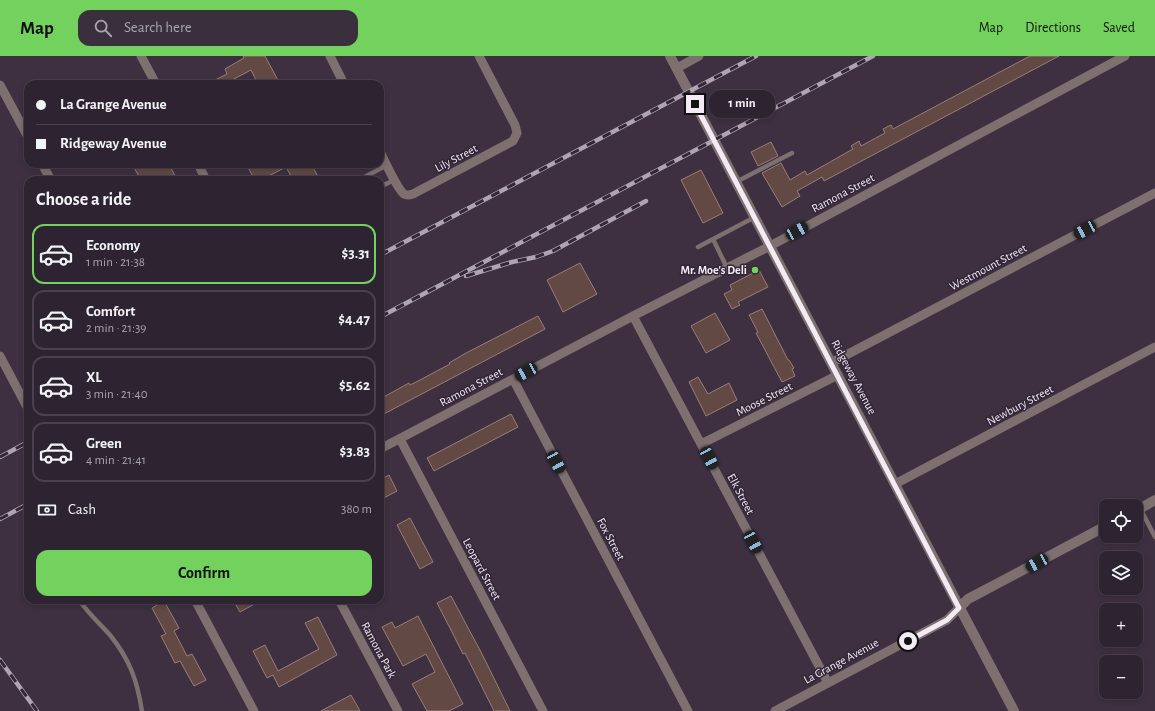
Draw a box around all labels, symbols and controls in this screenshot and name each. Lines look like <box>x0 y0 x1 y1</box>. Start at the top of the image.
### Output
search box <box>78 10 358 46</box>
icon: search <box>92 17 114 39</box>
text: Map <box>20 19 54 38</box>
text: Search here <box>124 20 192 35</box>
text: Map <box>979 21 1003 35</box>
text: Directions <box>1025 21 1081 35</box>
text: Saved <box>1103 21 1135 35</box>
callout: 1 min <box>709 90 775 118</box>
route end <box>686 95 704 113</box>
text: La Grange Avenue <box>60 97 167 112</box>
text: 1 min <box>728 97 756 110</box>
text: Ridgeway Avenue <box>60 136 167 151</box>
street label: Lily Street <box>433 142 480 175</box>
street label: Ramona Street <box>810 171 877 215</box>
text: Choose a ride <box>36 191 131 209</box>
car <box>1072 219 1098 241</box>
car <box>784 220 810 242</box>
icon: car <box>38 236 74 272</box>
text: Economy <box>86 238 140 253</box>
street label: Westmount Street <box>947 241 1029 292</box>
text: $3.31 <box>341 246 370 261</box>
text: 1 min · 21:38 <box>86 256 145 269</box>
place label: Mr. Moe's Deli <box>680 264 747 276</box>
marker: Mr. Moe's Deli <box>750 265 760 275</box>
icon: car <box>38 302 74 338</box>
text: Comfort <box>86 304 135 319</box>
text: $4.47 <box>338 312 370 327</box>
text: 2 min · 21:39 <box>86 322 146 335</box>
street label: Ridgeway Avenue <box>828 338 879 417</box>
car <box>513 361 539 383</box>
street label: Ramona Street <box>438 365 505 409</box>
icon: car <box>38 368 74 404</box>
text: XL <box>86 370 102 385</box>
text: $5.62 <box>339 378 370 393</box>
street label: Moose Street <box>734 380 794 418</box>
street label: Newbury Street <box>985 382 1056 428</box>
text: 3 min · 21:40 <box>86 388 148 401</box>
icon: car <box>38 434 74 470</box>
text: Green <box>86 436 122 451</box>
text: $3.83 <box>339 444 370 459</box>
car <box>698 445 720 471</box>
car <box>545 449 567 475</box>
text: 4 min · 21:41 <box>86 454 146 467</box>
street label: Elk Street <box>725 472 757 517</box>
icon: cash <box>36 499 58 521</box>
map controls <box>1099 499 1143 699</box>
button: locate <box>1099 499 1143 543</box>
text: Cash <box>68 502 96 517</box>
text: 380 m <box>341 503 372 516</box>
street label: Fox Street <box>595 516 627 562</box>
car <box>742 529 764 555</box>
street label: Leopard Street <box>461 536 503 602</box>
button: Confirm <box>36 550 372 596</box>
button: layers <box>1099 551 1143 595</box>
car <box>1024 552 1050 574</box>
button: + <box>1099 603 1143 647</box>
street label: Ramona Park <box>359 620 399 680</box>
route start <box>899 632 917 650</box>
street label: La Grange Avenue <box>801 636 881 686</box>
button: − <box>1099 655 1143 699</box>

